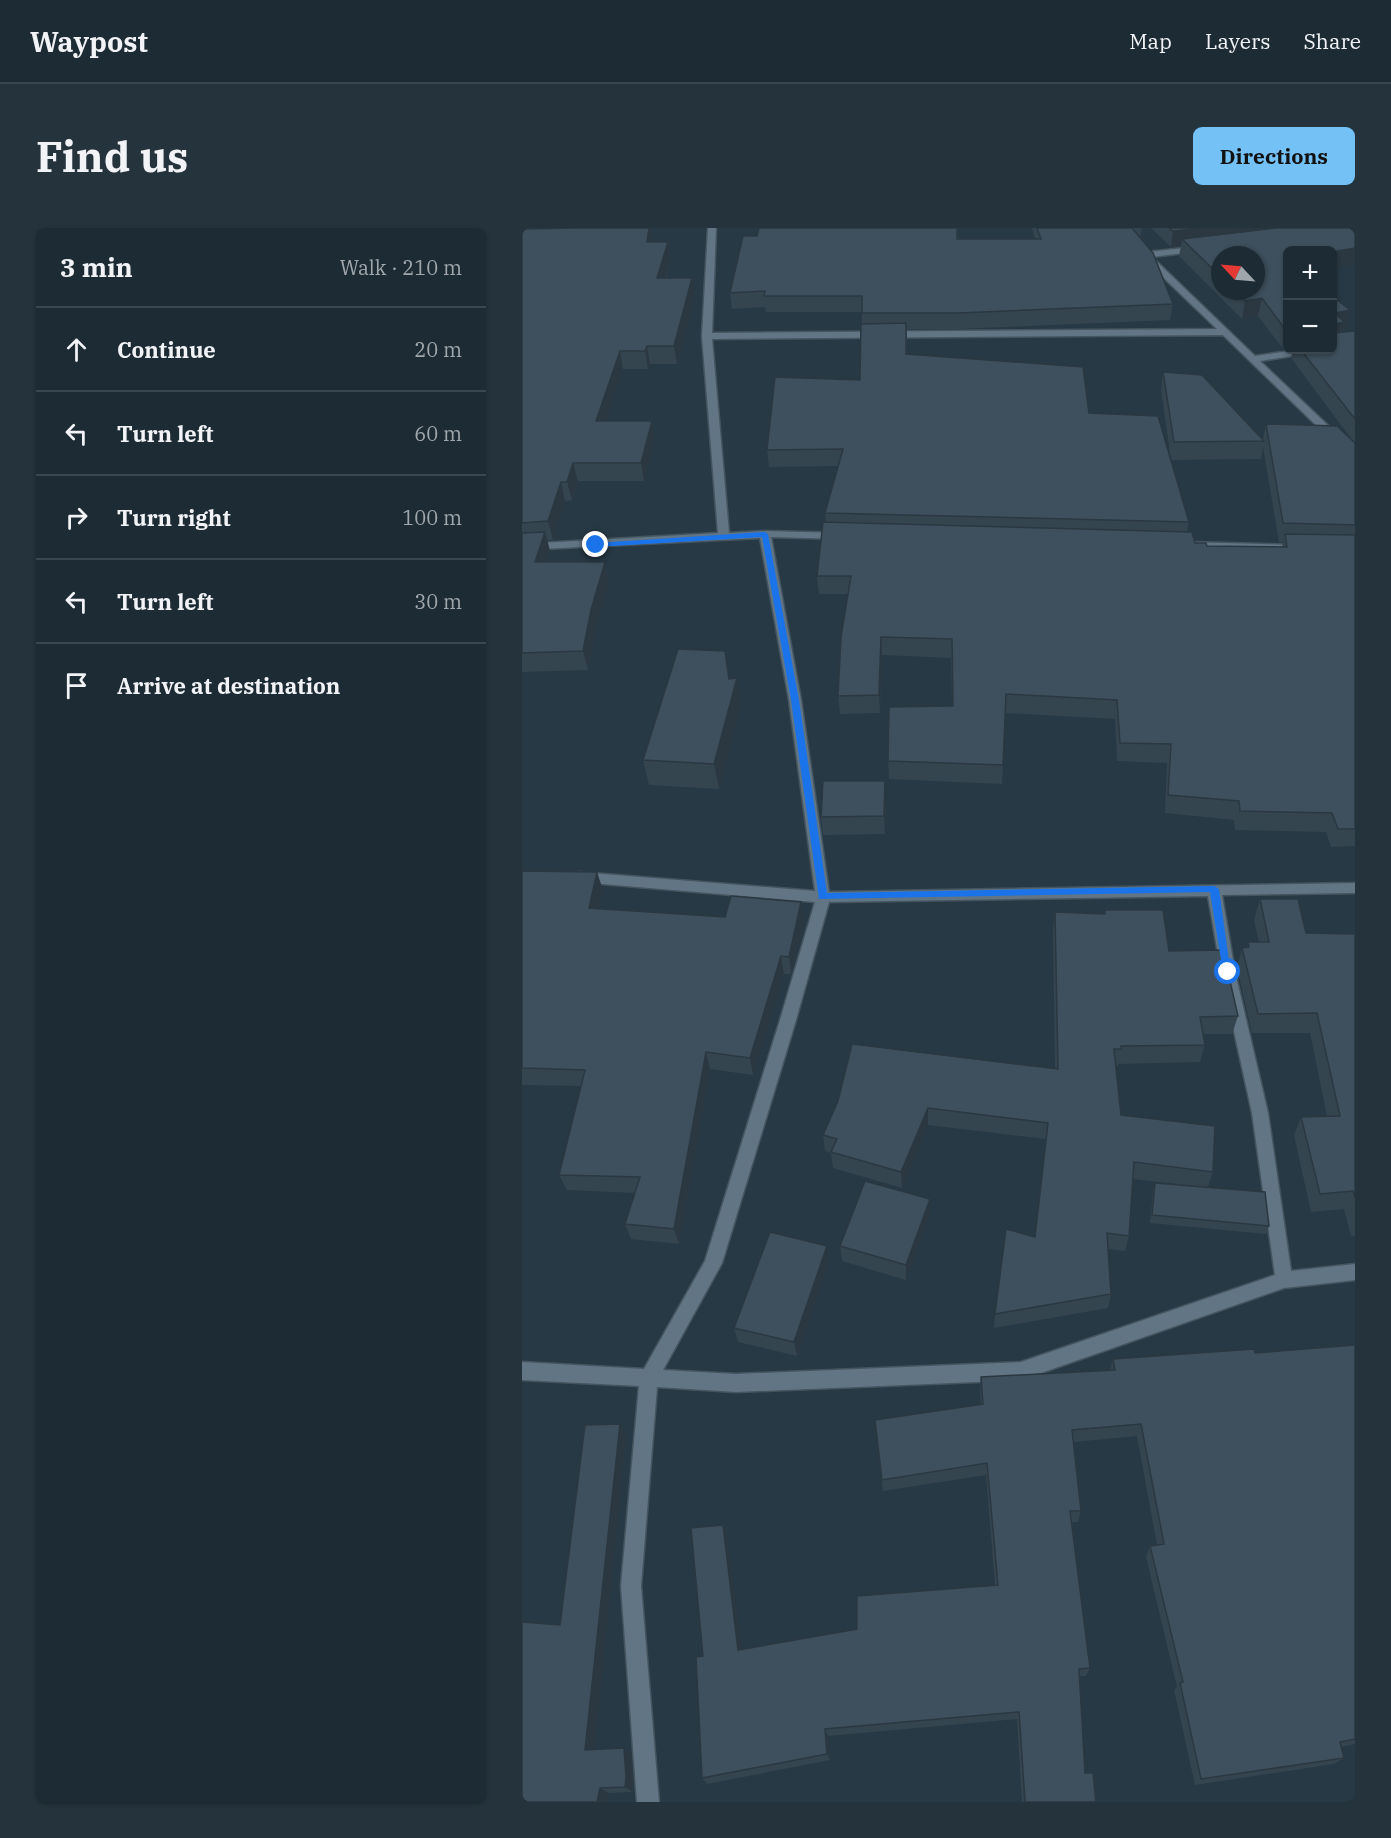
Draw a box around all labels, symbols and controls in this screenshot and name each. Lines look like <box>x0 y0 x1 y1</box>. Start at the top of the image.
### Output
text: Waypost <box>30 23 148 60</box>
text: Map <box>1129 27 1172 55</box>
text: Layers <box>1205 27 1271 55</box>
text: Share <box>1304 27 1361 55</box>
button: Directions <box>1193 127 1355 185</box>
text: Find us <box>36 129 188 184</box>
north arrow <box>1211 246 1265 300</box>
map controls <box>1283 246 1337 354</box>
button: + <box>1283 246 1337 300</box>
text: 3 min <box>60 250 133 284</box>
text: Walk · 210 m <box>340 254 462 281</box>
button: − <box>1283 300 1337 354</box>
icon: ahead <box>60 333 93 366</box>
text: Continue <box>117 335 216 364</box>
text: 20 m <box>414 336 462 363</box>
icon: left <box>60 417 93 450</box>
text: Turn left <box>117 419 213 448</box>
text: 60 m <box>414 420 462 447</box>
icon: right <box>60 501 93 534</box>
text: Turn right <box>117 503 231 532</box>
text: 100 m <box>402 504 462 531</box>
route end <box>582 531 608 557</box>
icon: left <box>60 585 93 618</box>
text: Turn left <box>117 587 213 616</box>
text: 30 m <box>414 588 462 615</box>
icon: arrive <box>60 669 93 702</box>
text: Arrive at destination <box>117 671 340 700</box>
route start <box>1214 958 1240 984</box>

